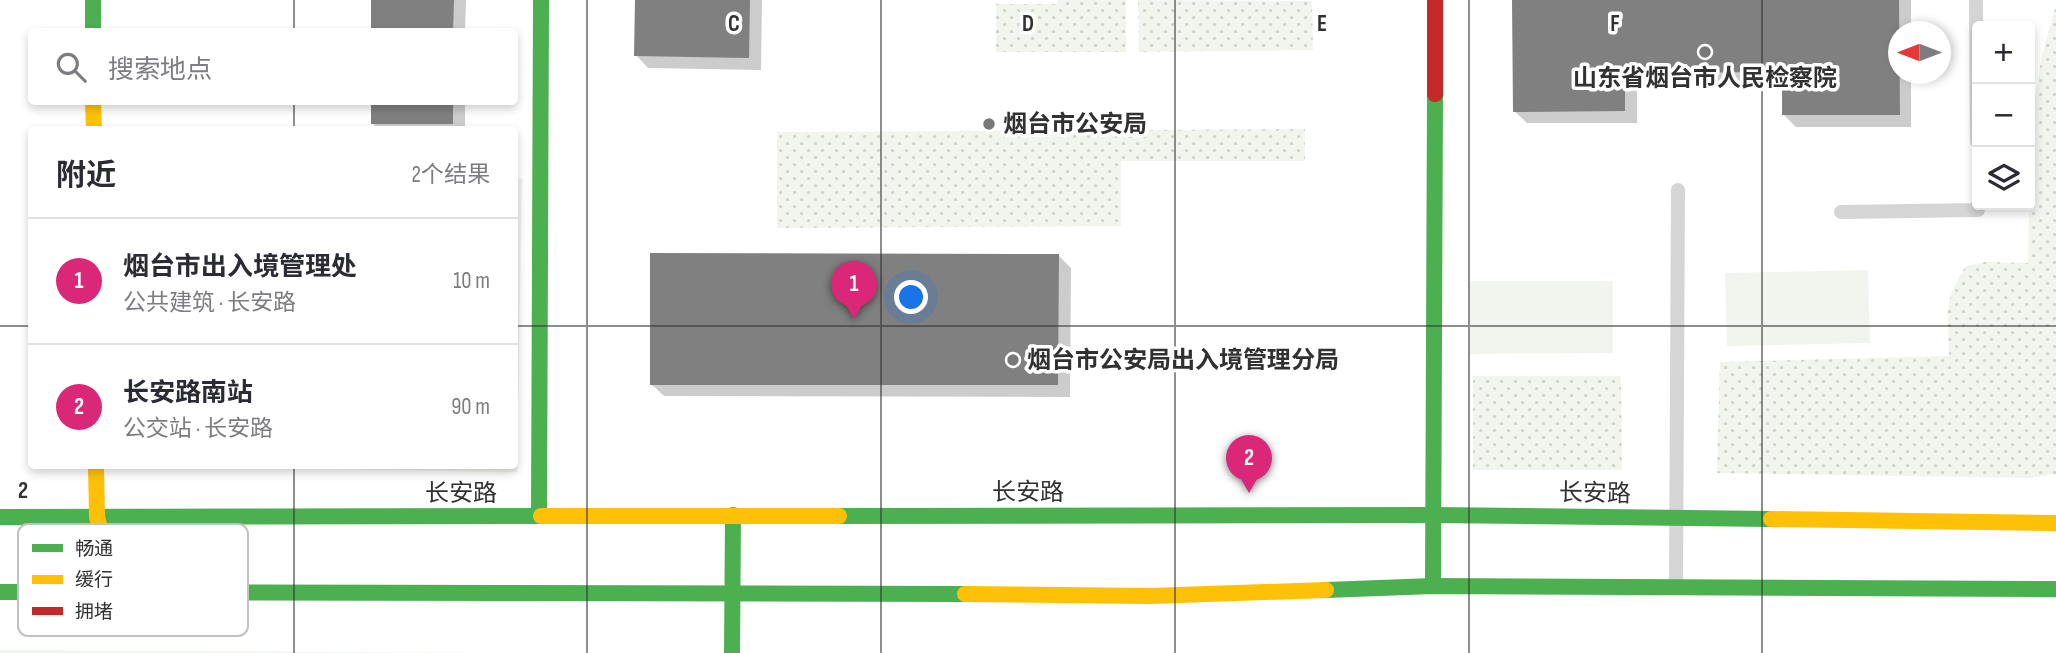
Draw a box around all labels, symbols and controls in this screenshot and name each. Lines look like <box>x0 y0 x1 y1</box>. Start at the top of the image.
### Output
text: C <box>728 10 740 38</box>
text: D <box>1022 10 1034 38</box>
text: E <box>1317 10 1327 38</box>
text: F <box>1610 10 1620 38</box>
north arrow <box>1888 21 1951 84</box>
map controls <box>1972 21 2035 210</box>
button: + <box>1972 21 2035 84</box>
search box <box>28 28 518 105</box>
marker: 山东省烟台市人民检察院 <box>1697 44 1713 60</box>
icon: search <box>52 48 90 86</box>
text: 搜索地点 <box>108 55 212 86</box>
place label: 山东省烟台市人民检察院 <box>1573 64 1837 93</box>
button: − <box>1972 84 2035 147</box>
place label: 烟台市公安局 <box>1003 110 1147 139</box>
marker: 烟台市公安局 <box>981 116 997 132</box>
button: layers <box>1972 147 2035 210</box>
text: 附近 <box>56 158 116 194</box>
text: 2个结果 <box>412 161 490 189</box>
text: 烟台市出入境管理处 <box>123 252 357 283</box>
pin: 1 <box>831 261 877 319</box>
text: 1 <box>74 267 84 295</box>
text: 10 m <box>453 267 490 295</box>
your location <box>894 280 928 314</box>
text: 公共建筑 · 长安路 <box>123 289 296 317</box>
place label: 烟台市公安局出入境管理分局 <box>1027 346 1339 375</box>
marker: 烟台市公安局出入境管理分局 <box>1005 352 1021 368</box>
text: 长安路南站 <box>123 378 253 409</box>
text: 2 <box>74 393 84 421</box>
text: 90 m <box>451 393 490 421</box>
text: 公交站 · 长安路 <box>123 415 273 443</box>
pin: 2 <box>1226 435 1272 493</box>
text: 2 <box>18 477 28 505</box>
street label: 长安路 <box>992 478 1064 507</box>
street label: 长安路 <box>1559 478 1631 509</box>
street label: 长安路 <box>425 479 497 508</box>
legend <box>18 524 248 636</box>
text: 畅通 <box>75 538 113 561</box>
text: 缓行 <box>75 569 113 592</box>
text: 拥堵 <box>75 601 113 624</box>

